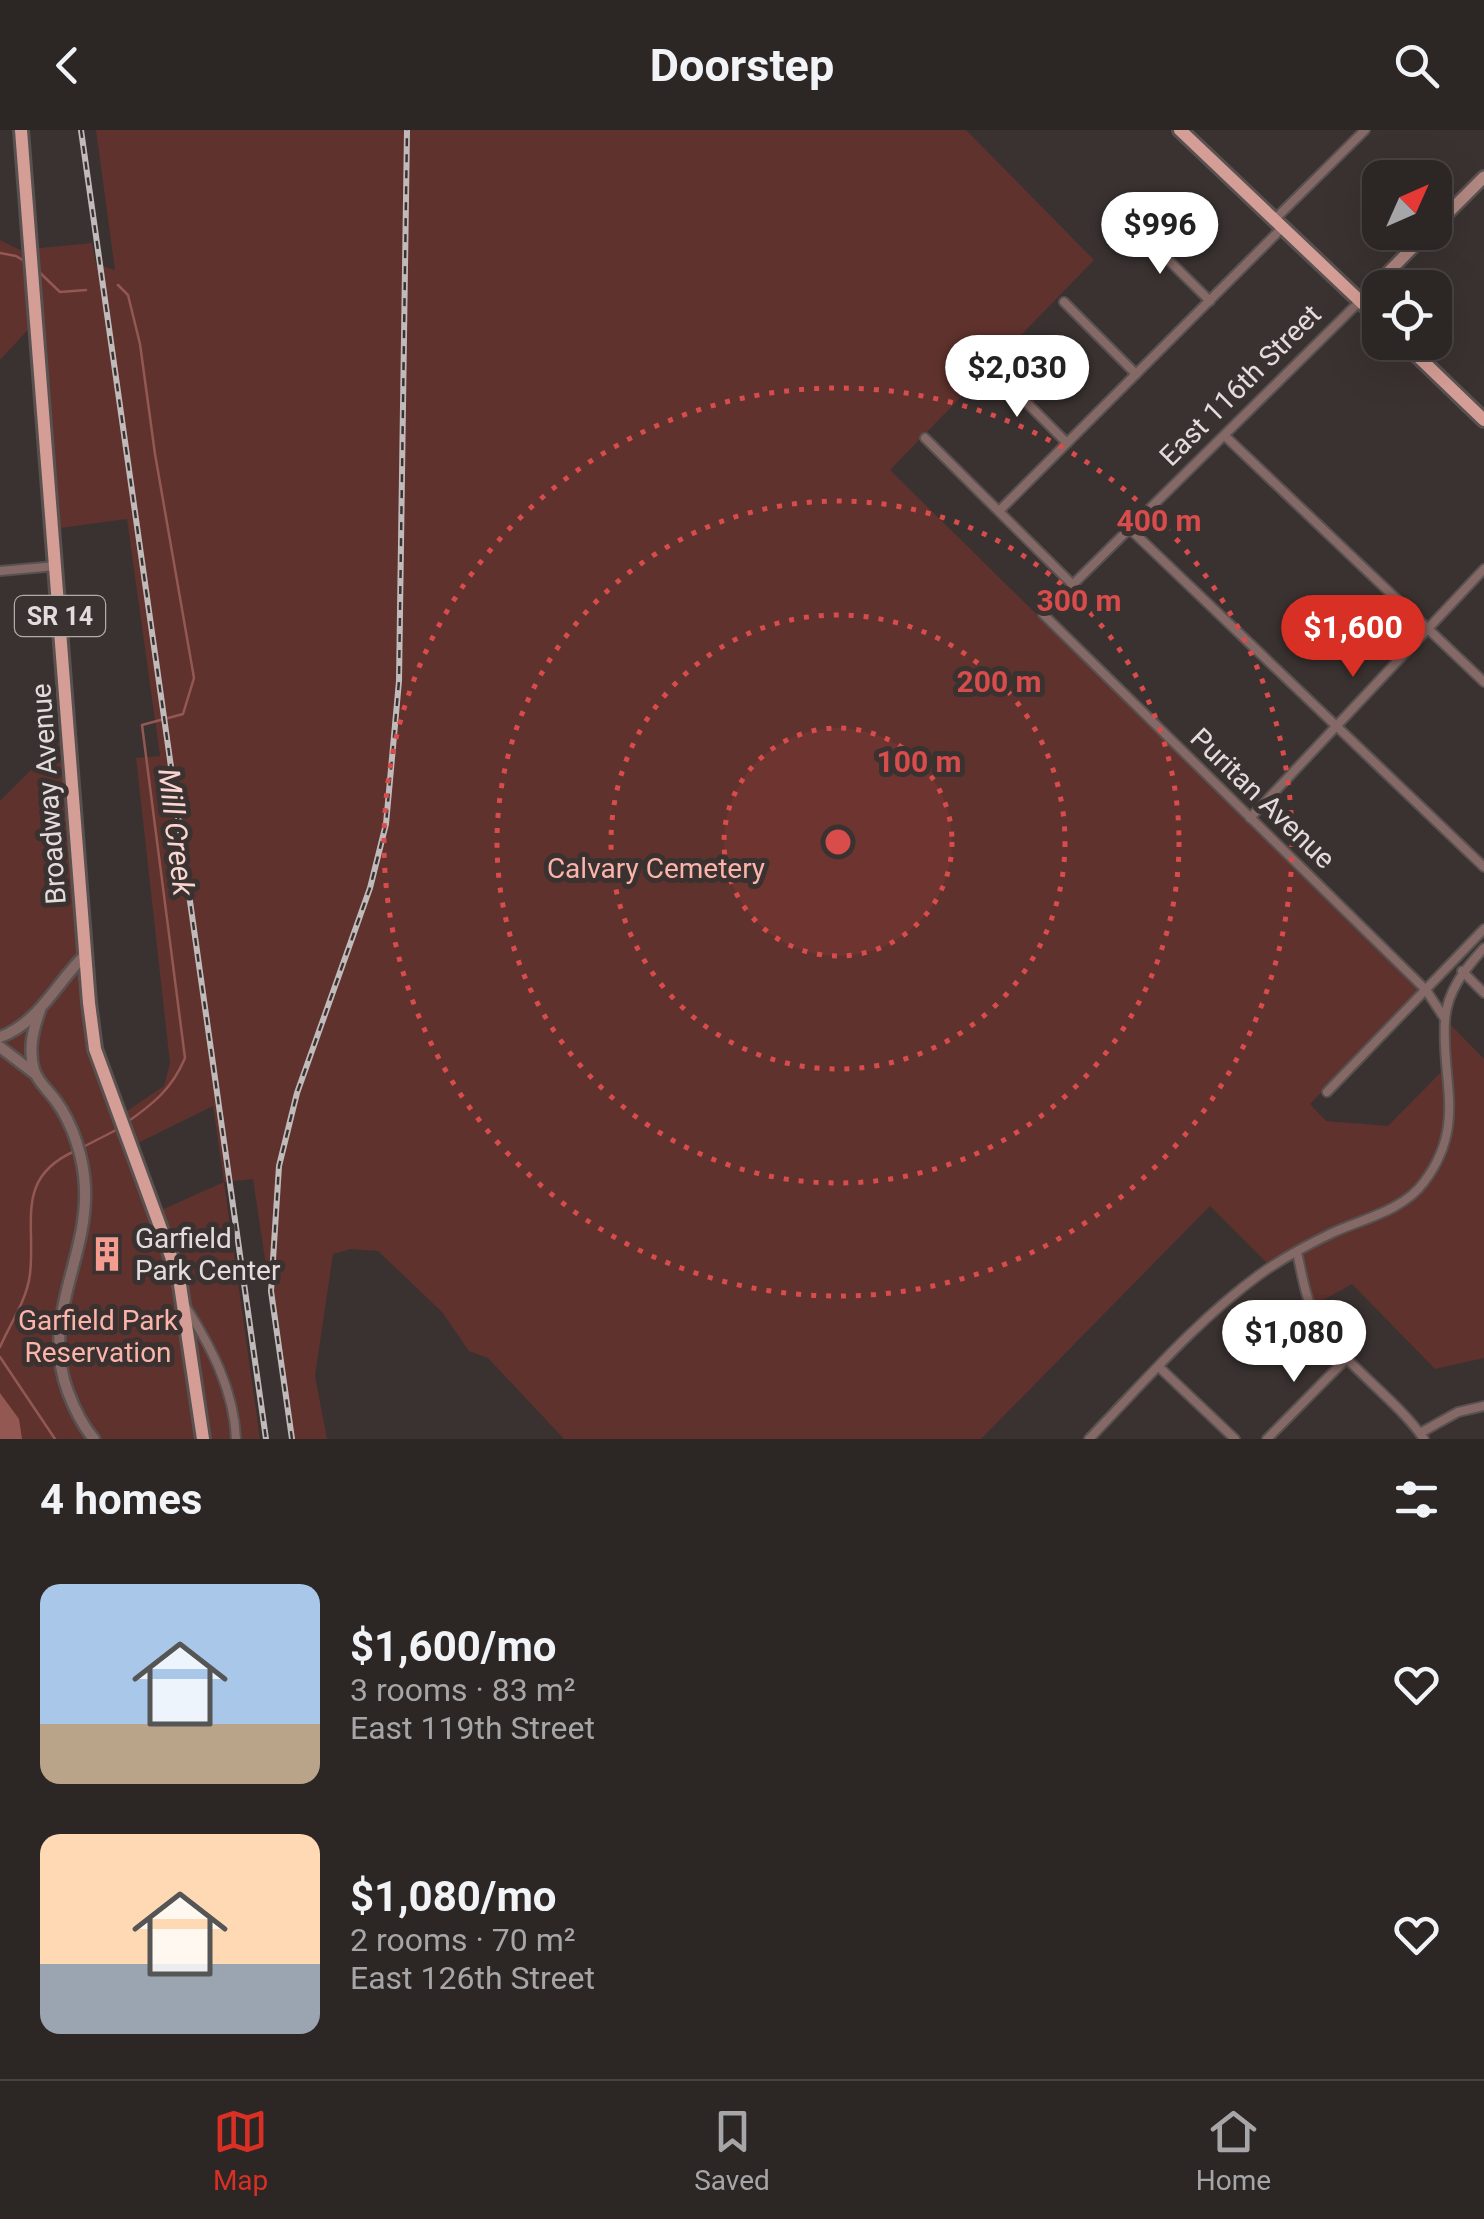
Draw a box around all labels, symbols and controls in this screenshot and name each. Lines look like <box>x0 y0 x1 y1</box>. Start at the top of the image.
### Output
icon: back <box>40 38 95 93</box>
icon: search <box>1389 38 1444 93</box>
text: Doorstep <box>650 39 834 92</box>
north arrow <box>1362 160 1452 250</box>
map controls <box>1362 160 1452 360</box>
pin: $996 <box>1101 192 1219 277</box>
text: $996 <box>1123 205 1197 243</box>
button: locate <box>1362 270 1452 360</box>
street label: East 116th Street <box>1153 298 1328 473</box>
pin: $2,030 <box>936 335 1098 420</box>
text: $2,030 <box>967 348 1067 386</box>
text: 400 m <box>1116 503 1202 538</box>
text: 300 m <box>1036 583 1122 618</box>
pin: $1,600 <box>1272 595 1434 680</box>
road number: SR 14 <box>15 596 105 636</box>
text: $1,600 <box>1303 608 1403 646</box>
text: 200 m <box>956 664 1042 699</box>
street label: Broadway Avenue <box>24 682 73 906</box>
street label: Puritan Avenue <box>1184 721 1342 875</box>
text: 100 m <box>876 744 962 779</box>
water label: Mill Creek <box>151 766 202 899</box>
centre of rings <box>820 824 856 860</box>
park label: Calvary Cemetery <box>547 852 765 885</box>
place label: Garfield Park Center <box>135 1222 281 1287</box>
building icon: Garfield Park Center <box>88 1235 126 1273</box>
pin: $1,080 <box>1213 1300 1375 1385</box>
park label: Garfield Park Reservation <box>18 1304 179 1369</box>
text: $1,080 <box>1244 1313 1344 1351</box>
icon: filters <box>1389 1472 1444 1527</box>
text: 4 homes <box>40 1475 202 1524</box>
text: $1,600/mo <box>350 1622 557 1671</box>
icon: home <box>120 1624 240 1744</box>
icon: heart <box>1389 1657 1444 1712</box>
text: 3 rooms · 83 m² <box>350 1671 575 1709</box>
text: East 119th Street <box>350 1709 595 1747</box>
text: $1,080/mo <box>350 1872 557 1921</box>
icon: home <box>120 1874 240 1994</box>
icon: heart <box>1389 1907 1444 1962</box>
text: 2 rooms · 70 m² <box>350 1921 575 1959</box>
text: East 126th Street <box>350 1959 595 1997</box>
tab: Map <box>213 2104 268 2197</box>
tab: Saved <box>694 2104 770 2197</box>
tab: Home <box>1196 2104 1271 2197</box>

